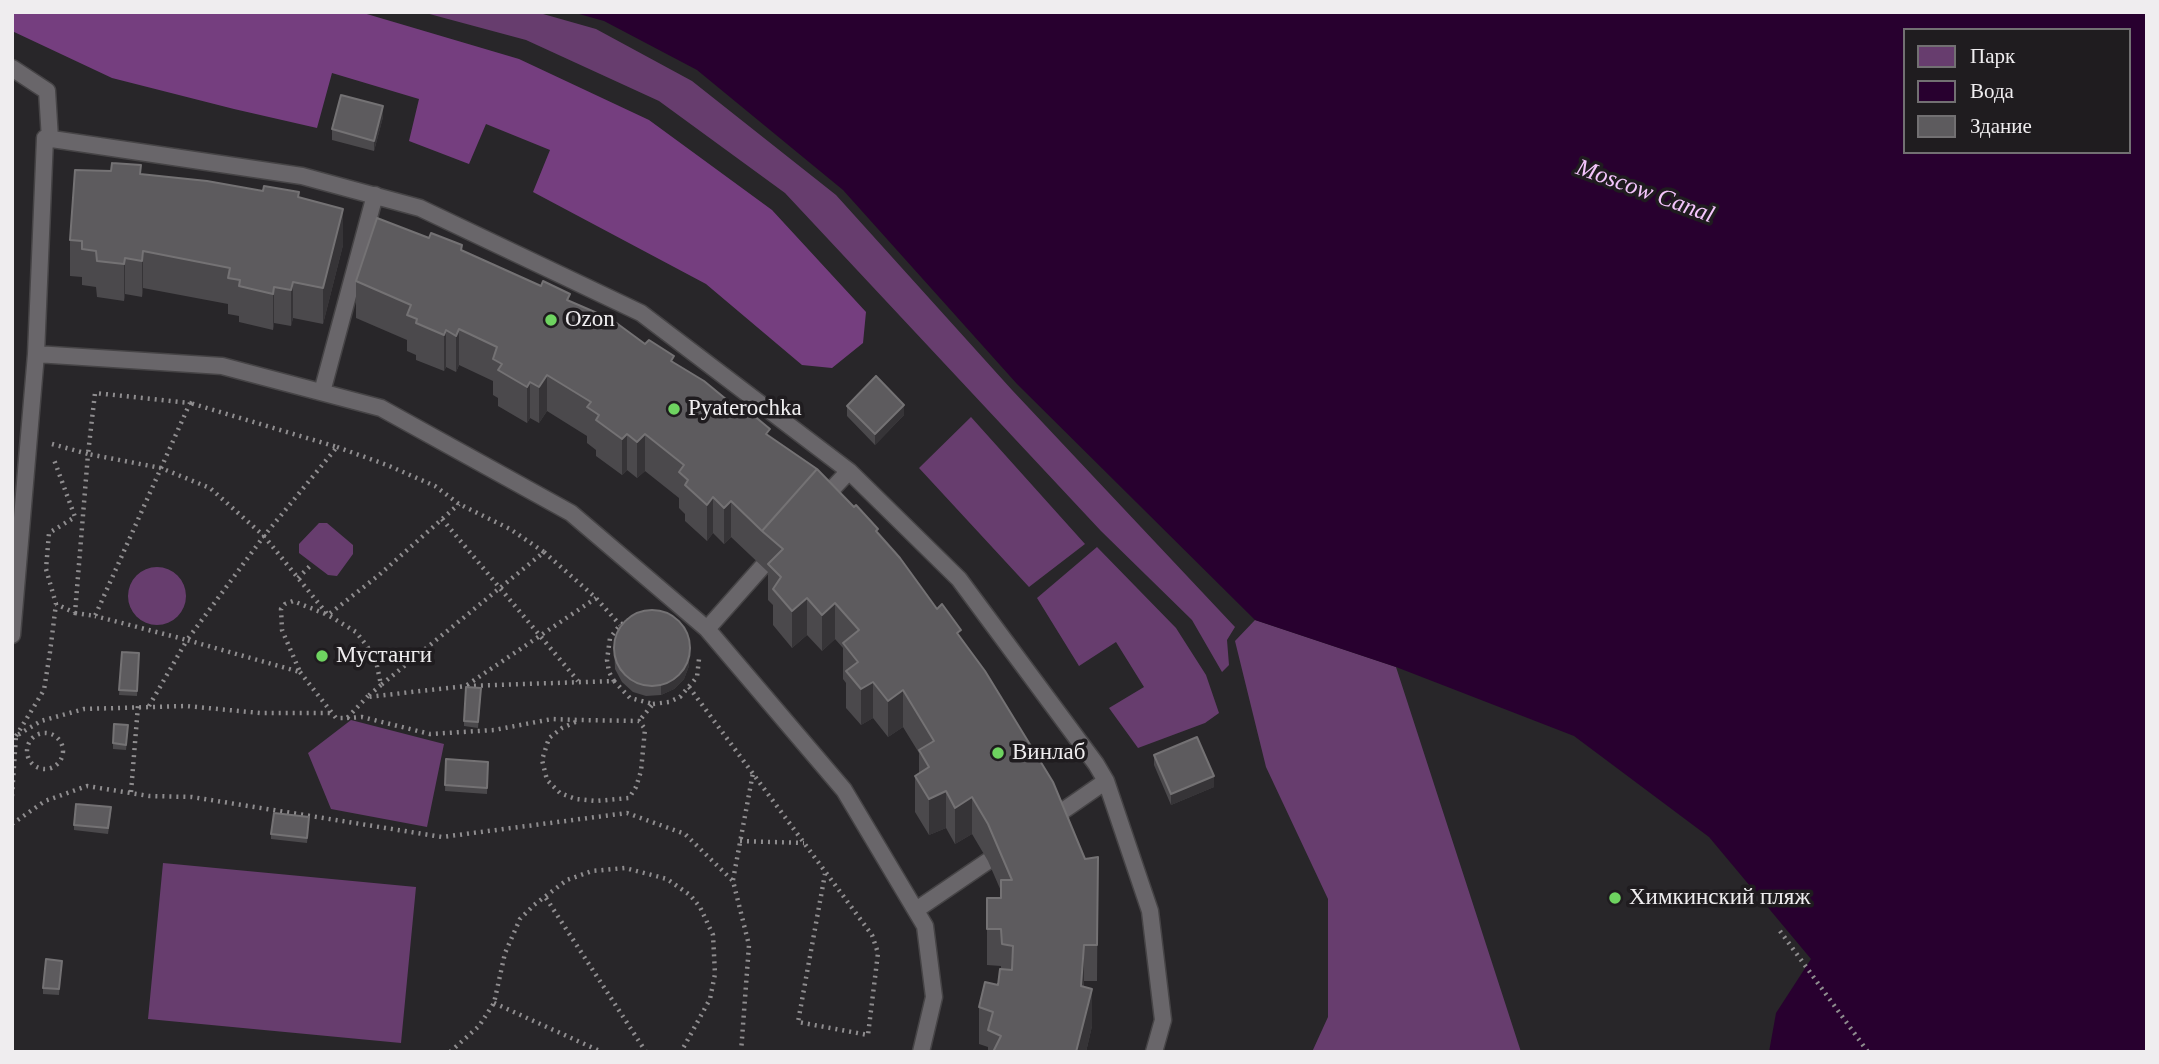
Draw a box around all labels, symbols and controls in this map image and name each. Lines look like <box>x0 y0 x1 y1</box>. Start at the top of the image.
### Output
legend <box>1904 28 2131 154</box>
text: Парк <box>1970 44 2015 68</box>
text: Вода <box>1970 79 2014 103</box>
text: Здание <box>1970 114 2032 138</box>
water label: Moscow Canal <box>1572 154 1718 230</box>
place label: Ozon <box>565 306 615 334</box>
marker: Ozon <box>543 312 559 328</box>
place label: Pyaterochka <box>688 395 802 423</box>
marker: Pyaterochka <box>666 401 682 417</box>
place label: Мустанги <box>336 642 432 670</box>
marker: Мустанги <box>314 648 330 664</box>
place label: Винлаб <box>1012 739 1085 767</box>
marker: Винлаб <box>990 745 1006 761</box>
place label: Химкинский пляж <box>1629 884 1810 912</box>
marker: Химкинский пляж <box>1607 890 1623 906</box>

